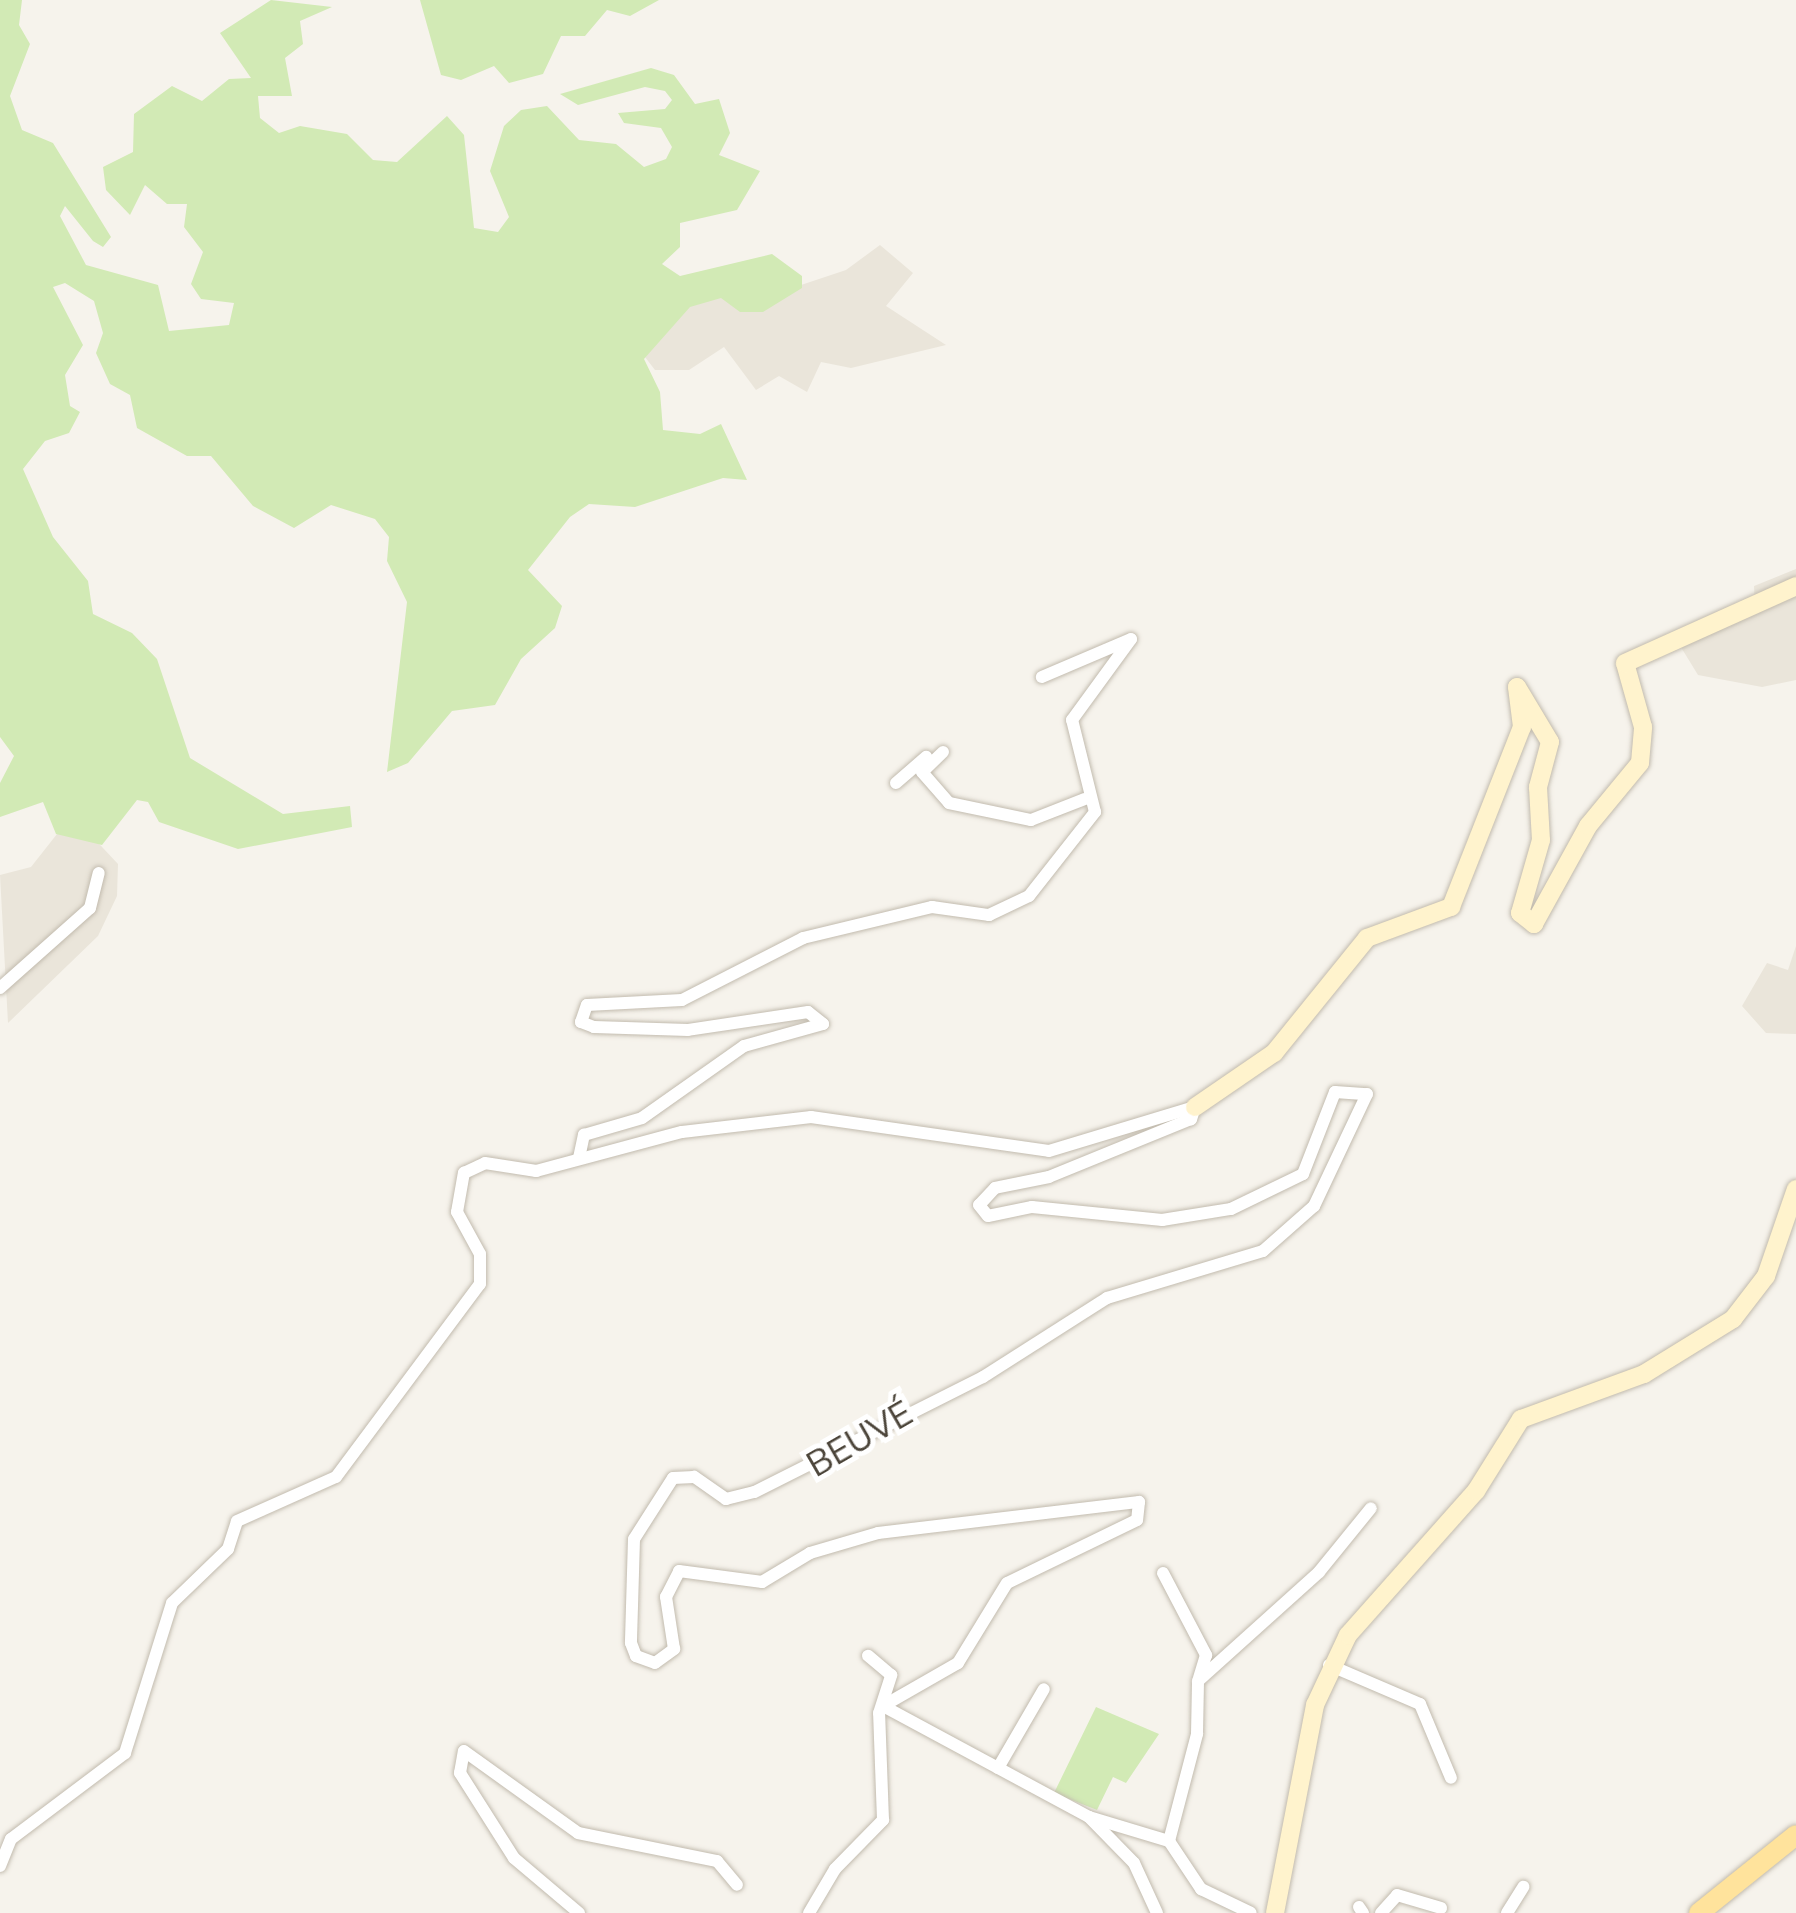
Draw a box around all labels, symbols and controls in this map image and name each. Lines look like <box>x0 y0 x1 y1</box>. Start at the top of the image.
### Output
street label: BEUVÉ <box>799 1391 919 1485</box>

